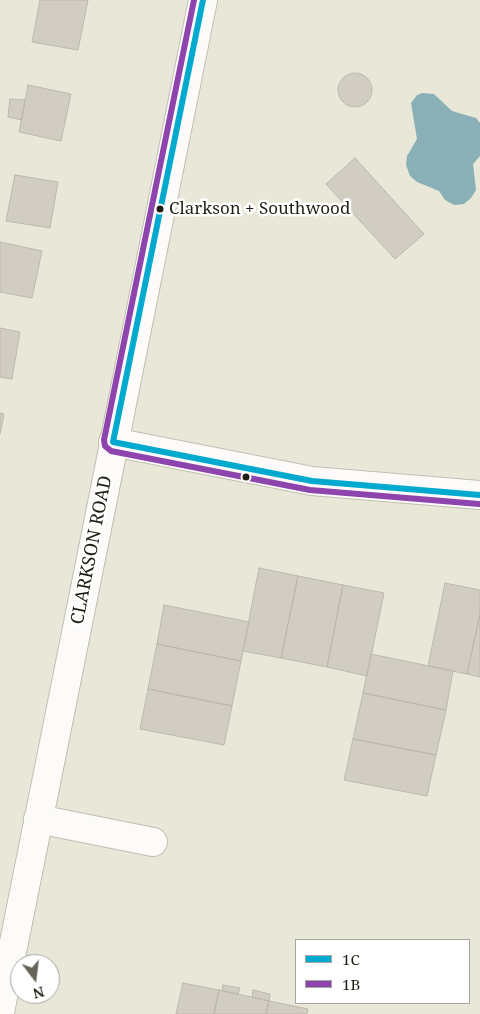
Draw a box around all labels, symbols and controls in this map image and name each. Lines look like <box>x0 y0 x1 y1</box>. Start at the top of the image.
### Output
place label: Clarkson + Southwood <box>169 199 350 219</box>
marker: Clarkson + Southwood <box>155 204 165 214</box>
unlabelled marker <box>241 472 251 482</box>
street label: CLARKSON ROAD <box>67 474 117 626</box>
legend <box>295 939 470 1004</box>
text: 1C <box>342 949 360 969</box>
north arrow <box>10 954 60 1004</box>
text: 1B <box>342 974 360 994</box>
text: N <box>31 982 47 1004</box>

